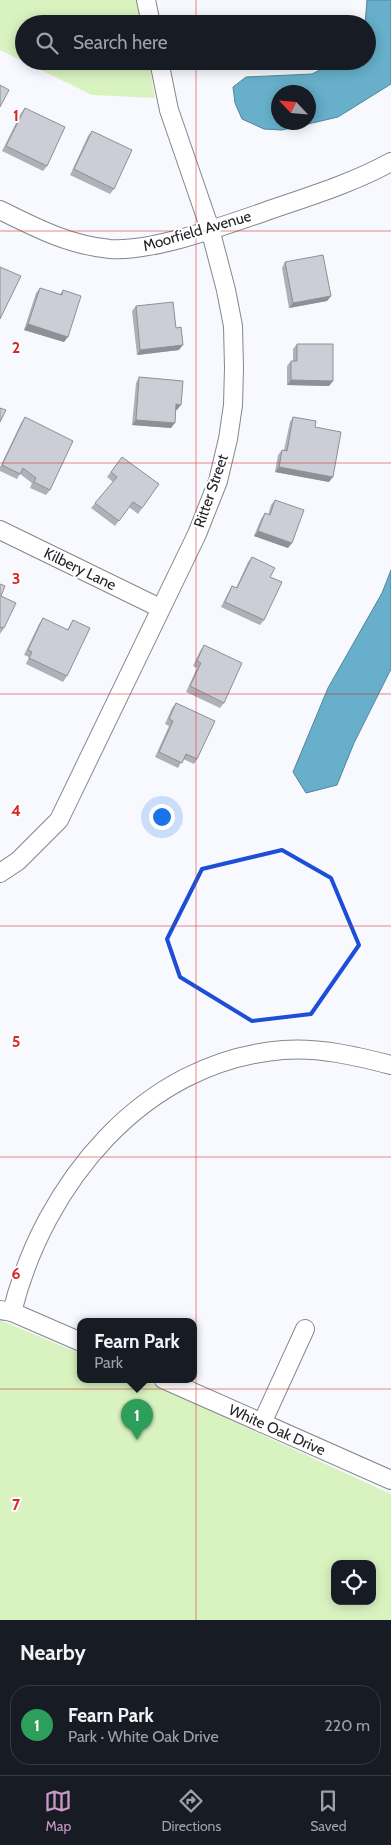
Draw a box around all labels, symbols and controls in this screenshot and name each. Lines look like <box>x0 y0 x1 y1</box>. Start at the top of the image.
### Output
search box <box>15 15 376 70</box>
icon: search <box>33 29 61 57</box>
text: Search here <box>73 31 167 54</box>
north arrow <box>271 85 316 130</box>
text: 1 <box>13 106 19 125</box>
street label: Moorfield Avenue <box>141 207 254 255</box>
text: 2 <box>12 338 20 357</box>
street label: Ritter Street <box>190 452 232 530</box>
street label: Kilbery Lane <box>41 544 119 594</box>
text: 3 <box>12 569 20 588</box>
text: 4 <box>11 801 21 820</box>
your location <box>149 804 175 830</box>
text: 5 <box>12 1032 20 1051</box>
text: 6 <box>12 1264 21 1283</box>
popup <box>77 1318 197 1383</box>
text: Fearn Park <box>94 1330 180 1353</box>
text: Park <box>94 1353 123 1372</box>
pin: 1 <box>121 1399 153 1440</box>
street label: White Oak Drive <box>226 1401 328 1459</box>
text: 7 <box>12 1495 21 1514</box>
map controls <box>331 1560 376 1605</box>
button: locate <box>331 1560 376 1605</box>
text: Nearby <box>20 1640 86 1665</box>
text: Fearn Park <box>68 1704 154 1727</box>
text: 1 <box>34 1716 40 1735</box>
text: 220 m <box>324 1716 370 1735</box>
text: Park · White Oak Drive <box>68 1727 219 1746</box>
tab: Map <box>44 1787 72 1835</box>
tab: Directions <box>161 1787 221 1835</box>
tab: Saved <box>310 1787 347 1835</box>

